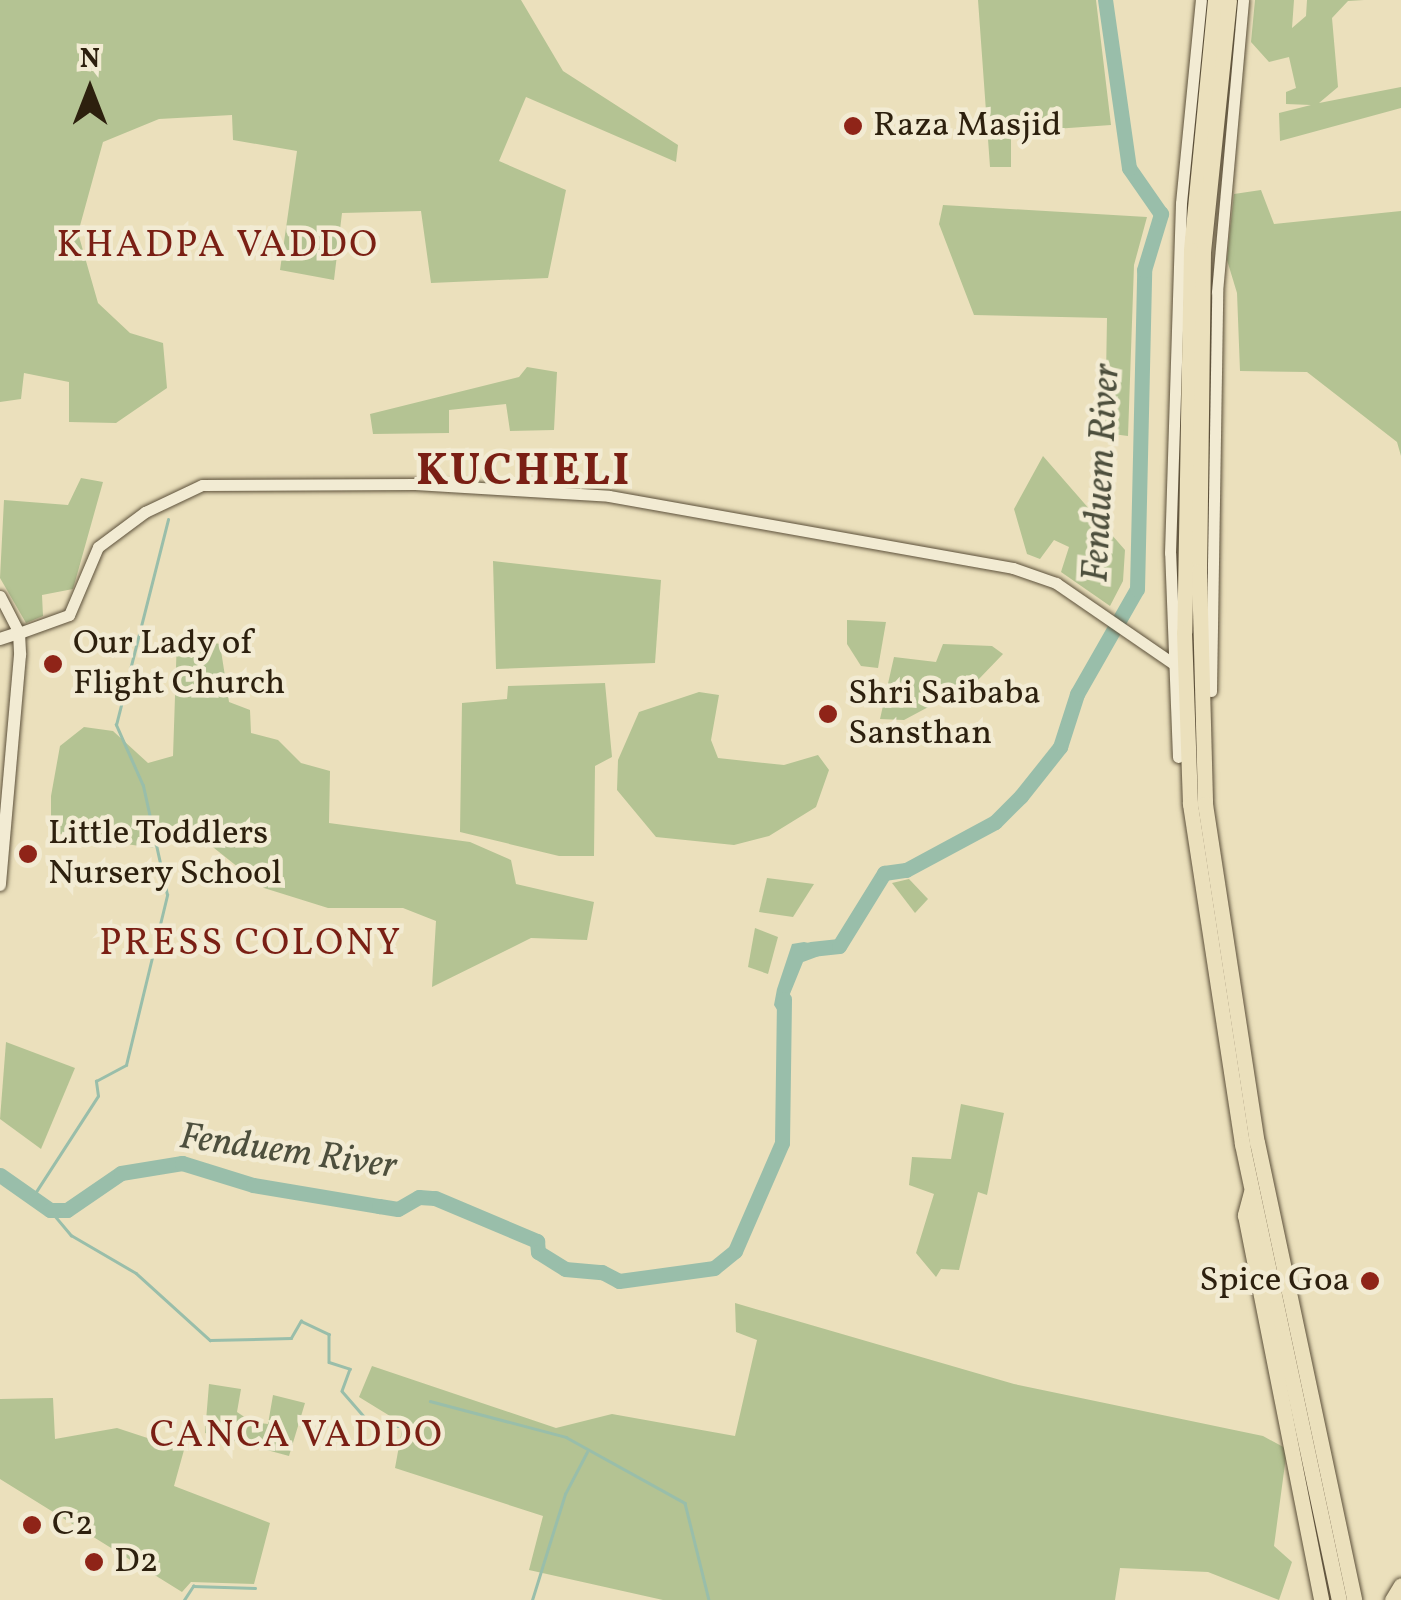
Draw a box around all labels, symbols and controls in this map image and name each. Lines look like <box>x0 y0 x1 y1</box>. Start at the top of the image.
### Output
north arrow <box>40 40 140 140</box>
text: N <box>80 40 100 79</box>
place label: Raza Masjid <box>873 105 1062 147</box>
marker: Raza Masjid <box>842 115 864 137</box>
district label: KHADPA VADDO <box>56 224 380 270</box>
water label: Fenduem River <box>1074 362 1132 584</box>
district label: KUCHELI <box>416 446 632 500</box>
place label: Our Lady of Flight Church <box>73 623 285 705</box>
marker: Our Lady of Flight Church <box>42 653 64 675</box>
place label: Shri Saibaba Sansthan <box>848 673 1041 755</box>
marker: Shri Saibaba Sansthan <box>817 703 839 725</box>
place label: Little Toddlers Nursery School <box>48 813 283 895</box>
marker: Little Toddlers Nursery School <box>17 843 39 865</box>
district label: PRESS COLONY <box>99 922 403 968</box>
water label: Fenduem River <box>176 1115 400 1191</box>
place label: Spice Goa <box>1199 1260 1350 1302</box>
marker: Spice Goa <box>1359 1270 1381 1292</box>
district label: CANCA VADDO <box>149 1414 445 1460</box>
place label: C2 <box>52 1504 94 1546</box>
marker: C2 <box>21 1514 43 1536</box>
place label: D2 <box>114 1541 158 1583</box>
marker: D2 <box>83 1551 105 1573</box>

